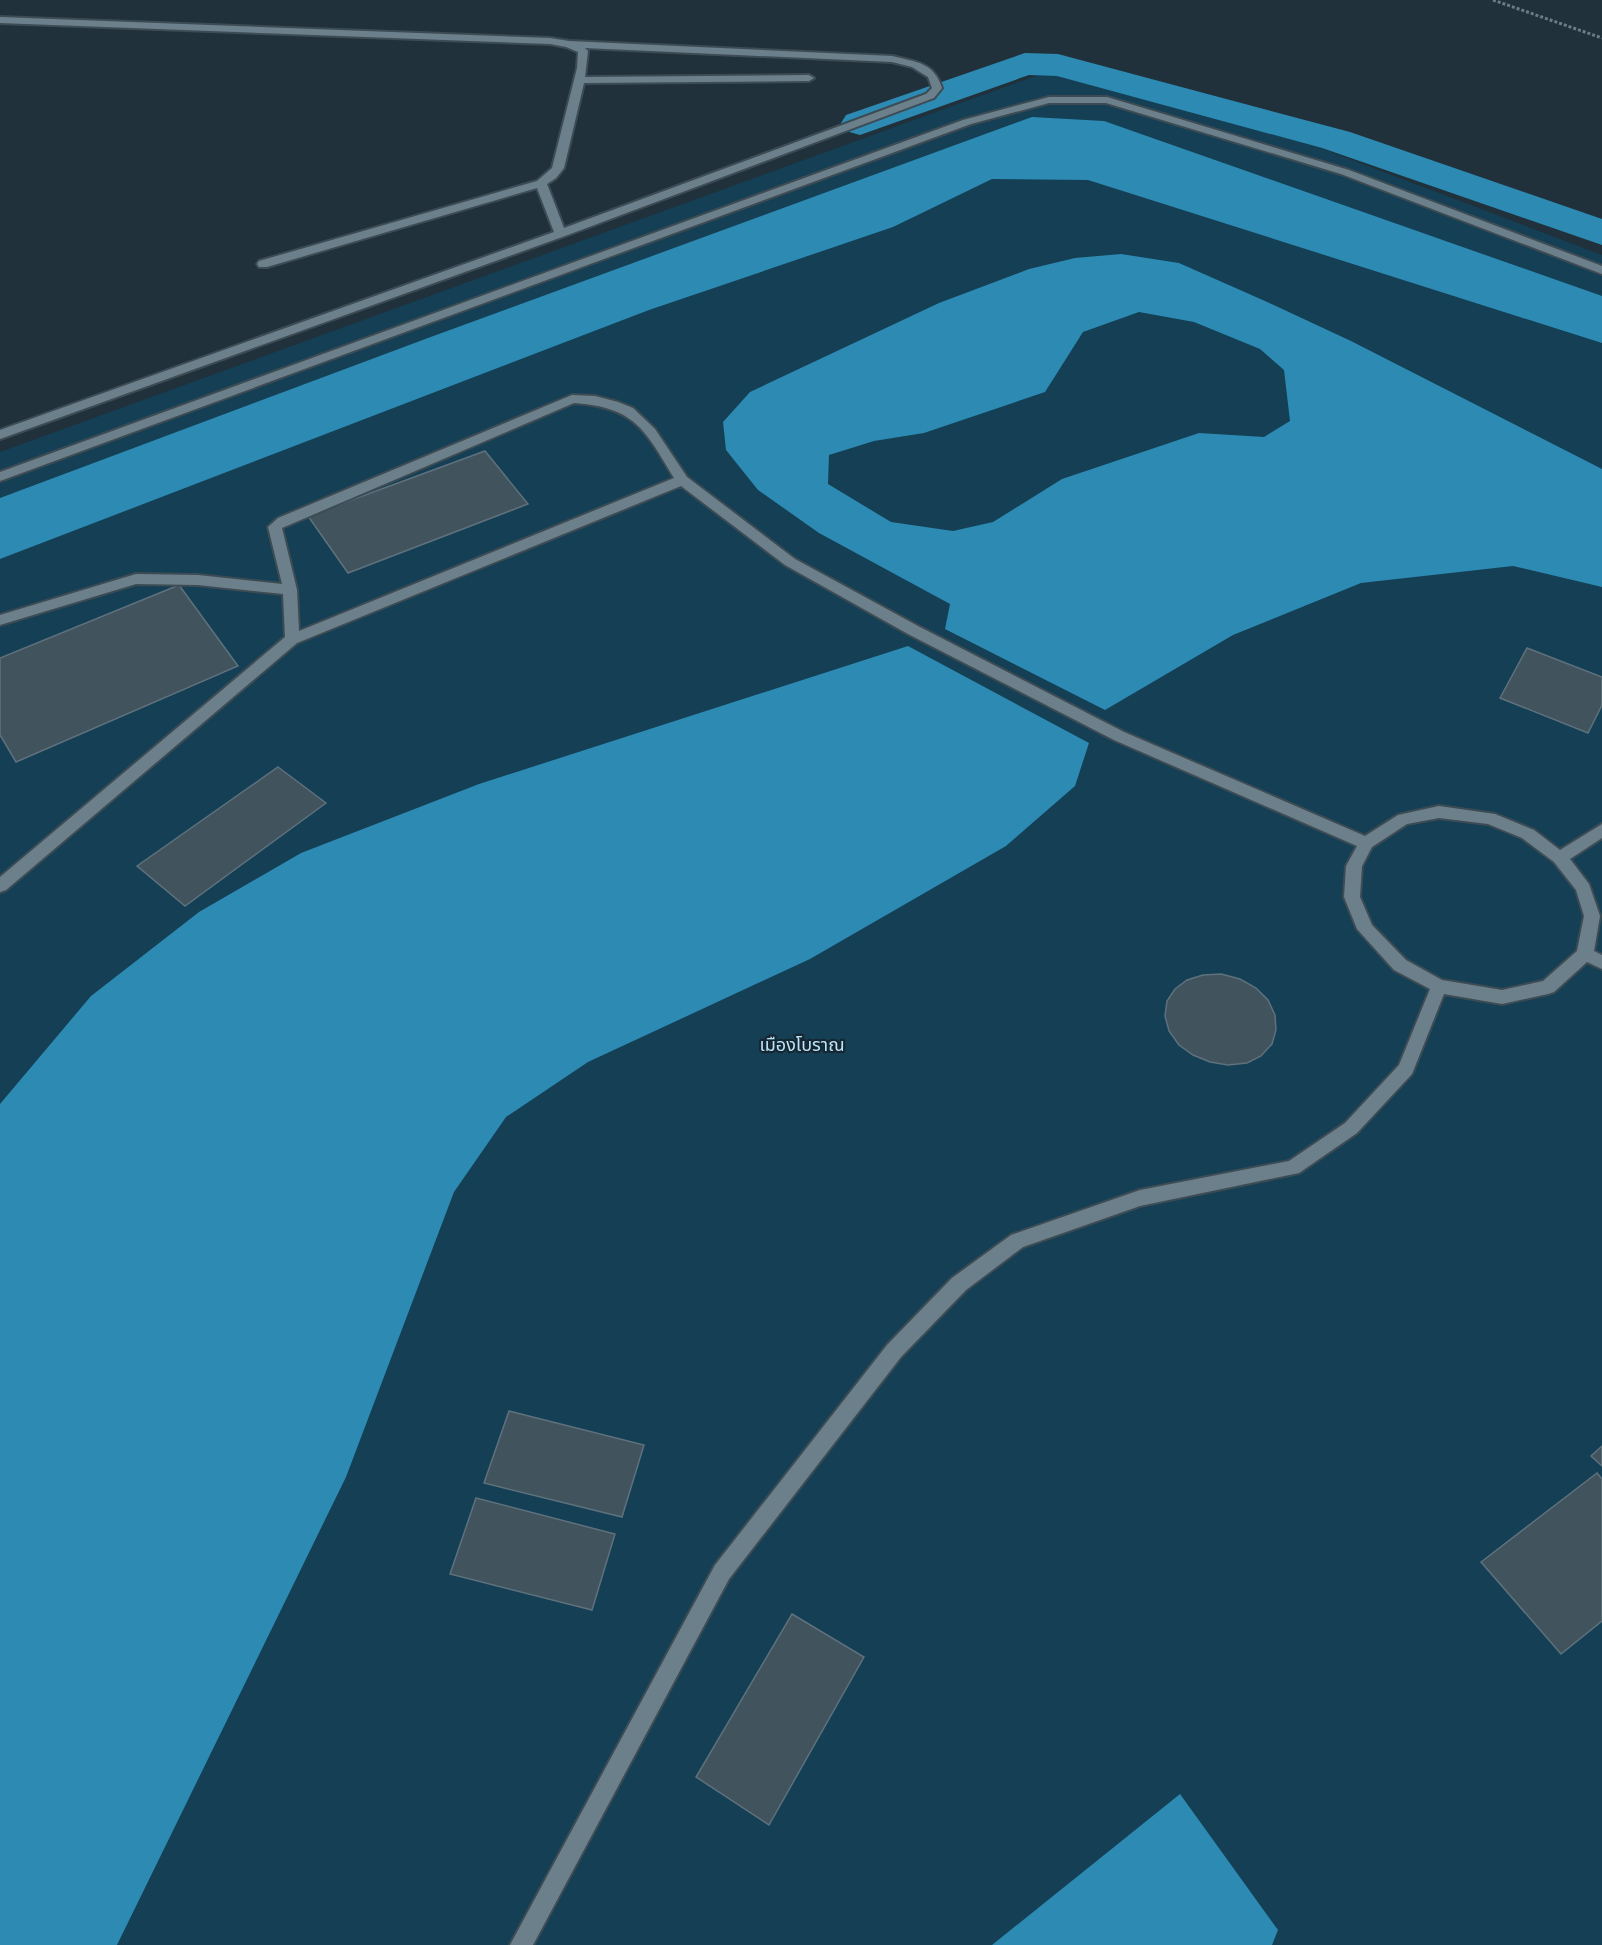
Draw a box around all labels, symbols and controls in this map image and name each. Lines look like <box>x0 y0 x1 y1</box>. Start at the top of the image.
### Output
park label: เมืองโบราณ <box>759 1033 845 1055</box>

